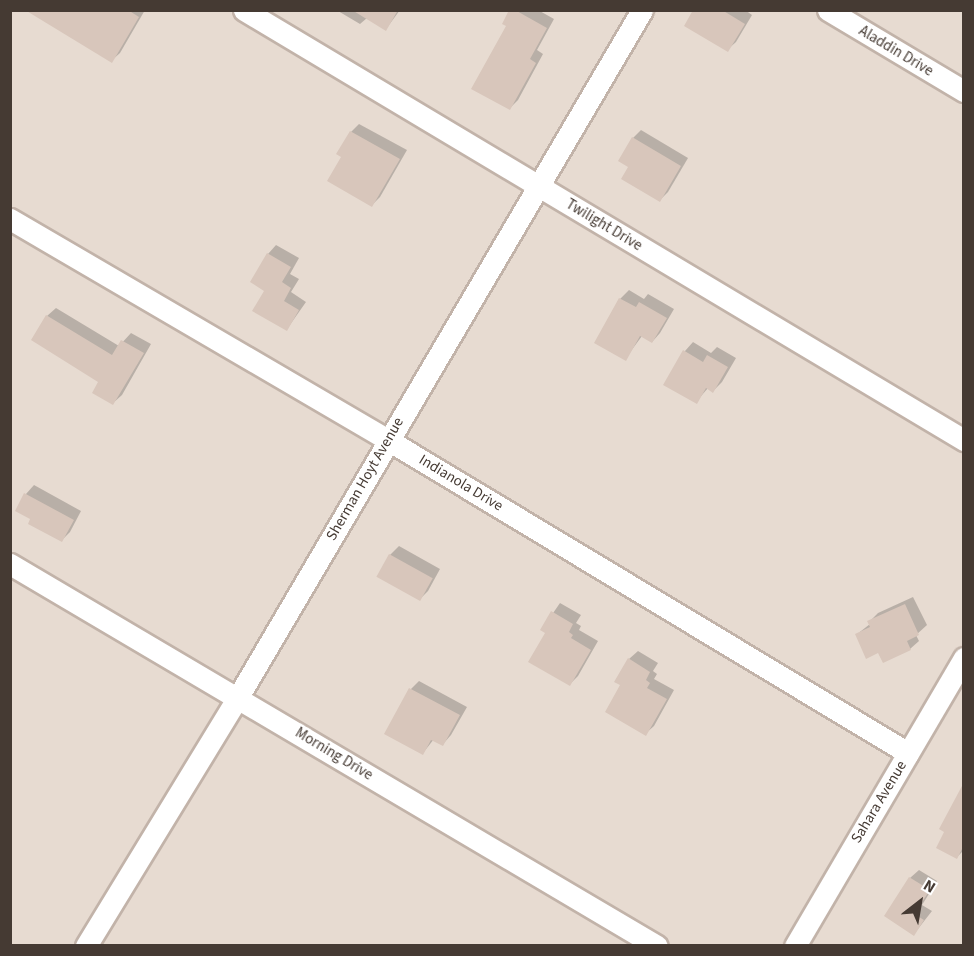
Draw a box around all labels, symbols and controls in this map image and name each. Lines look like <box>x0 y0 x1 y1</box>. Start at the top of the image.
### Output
street label: Aladdin Drive <box>856 22 936 80</box>
street label: Twilight Drive <box>563 195 645 255</box>
street label: Sherman Hoyt Avenue <box>322 414 408 544</box>
street label: Indianola Drive <box>416 451 506 515</box>
street label: Morning Drive <box>292 724 376 784</box>
street label: Sahara Avenue <box>847 758 911 846</box>
north arrow <box>890 872 950 932</box>
text: N <box>919 874 939 899</box>

